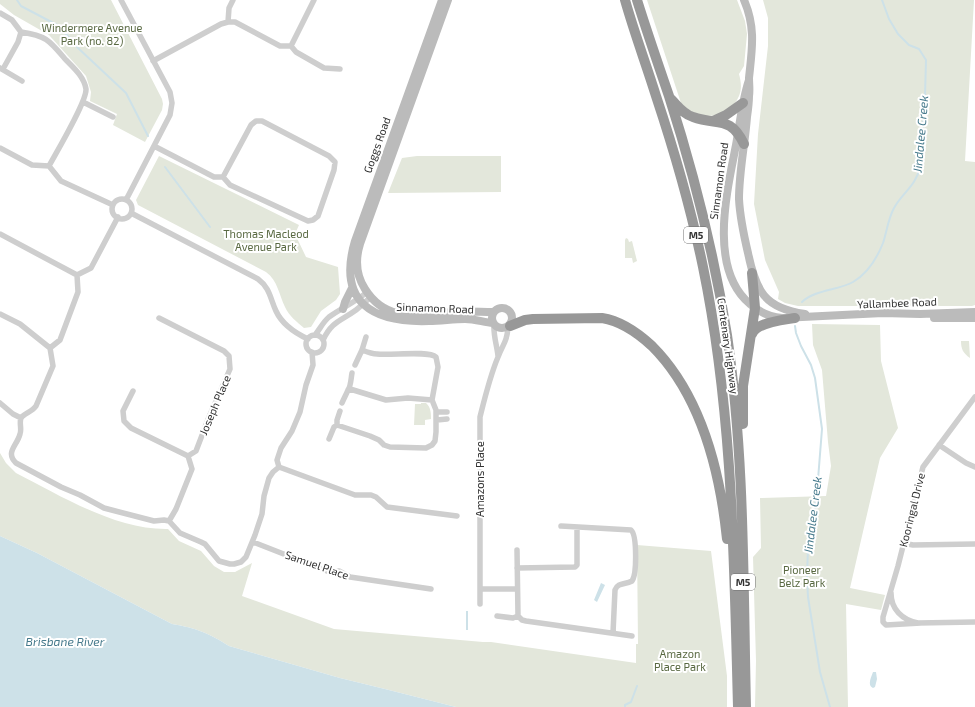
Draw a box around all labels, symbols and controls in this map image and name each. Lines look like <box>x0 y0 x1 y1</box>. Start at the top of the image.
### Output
park label: Windermere Avenue Park (no. 82) <box>42 21 143 47</box>
water label: Jindalee Creek <box>910 95 930 174</box>
street label: Goggs Road <box>360 115 393 175</box>
street label: Sinnamon Road <box>707 142 730 220</box>
park label: Thomas Macleod Avenue Park <box>223 227 309 253</box>
road number: M5 <box>684 227 708 243</box>
street label: Yallambee Road <box>857 295 937 310</box>
street label: Centenary Highway <box>715 297 742 395</box>
street label: Sinnamon Road <box>396 300 474 315</box>
street label: Joseph Place <box>196 373 233 437</box>
street label: Amazons Place <box>473 441 486 517</box>
street label: Kooringal Drive <box>896 471 927 548</box>
water label: Jindalee Creek <box>800 476 824 555</box>
street label: Samuel Place <box>284 548 351 582</box>
park label: Pioneer Belz Park <box>779 563 826 589</box>
road number: M5 <box>731 574 755 590</box>
water label: Brisbane River <box>26 634 105 648</box>
park label: Amazon Place Park <box>654 647 706 673</box>

